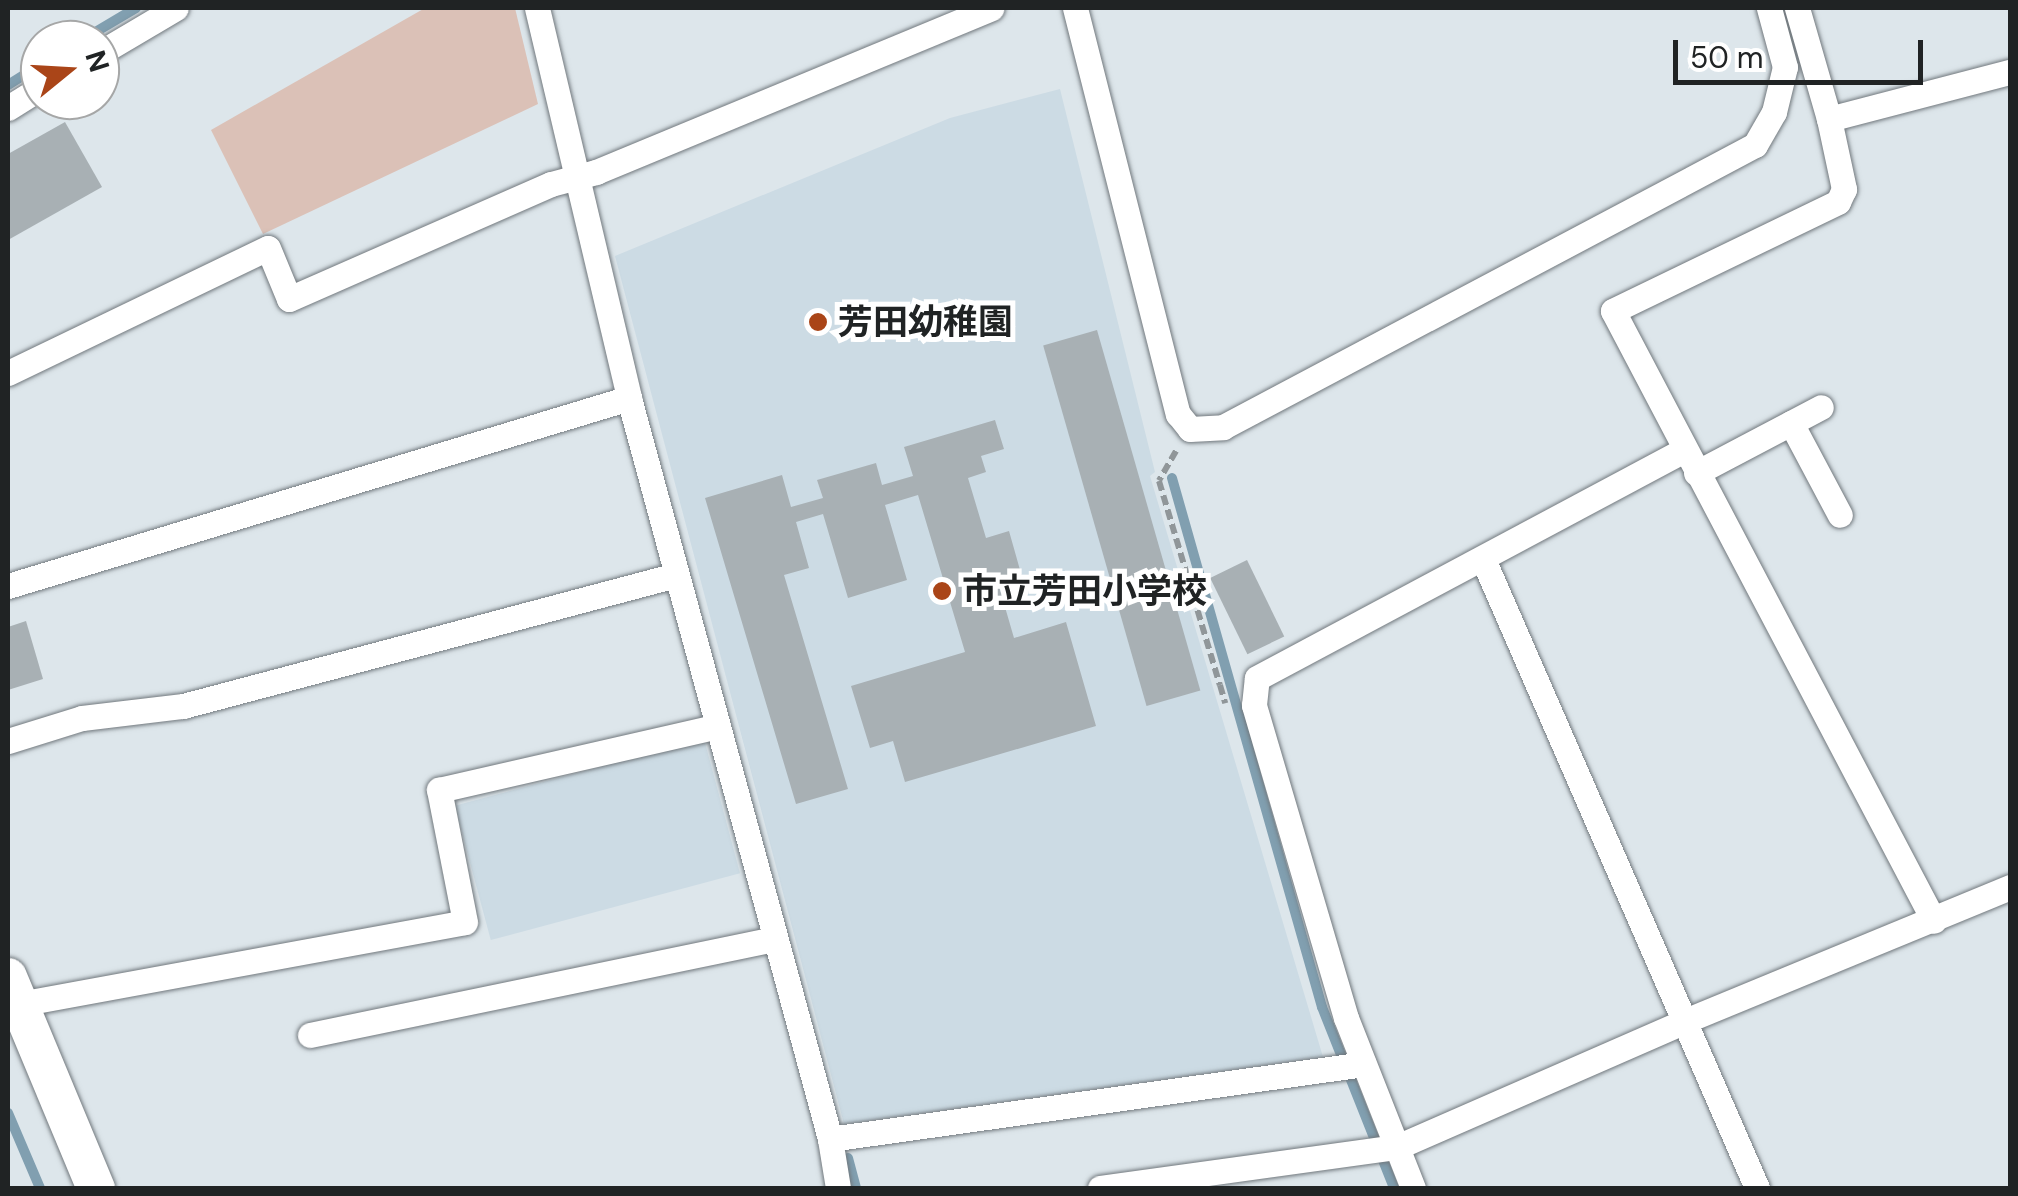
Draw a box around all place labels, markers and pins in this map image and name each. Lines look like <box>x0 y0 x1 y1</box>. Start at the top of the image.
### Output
place label: 芳田幼稚園 <box>838 301 1013 343</box>
marker: 芳田幼稚園 <box>807 311 829 333</box>
place label: 市立芳田小学校 <box>962 570 1207 612</box>
marker: 市立芳田小学校 <box>931 580 953 602</box>

